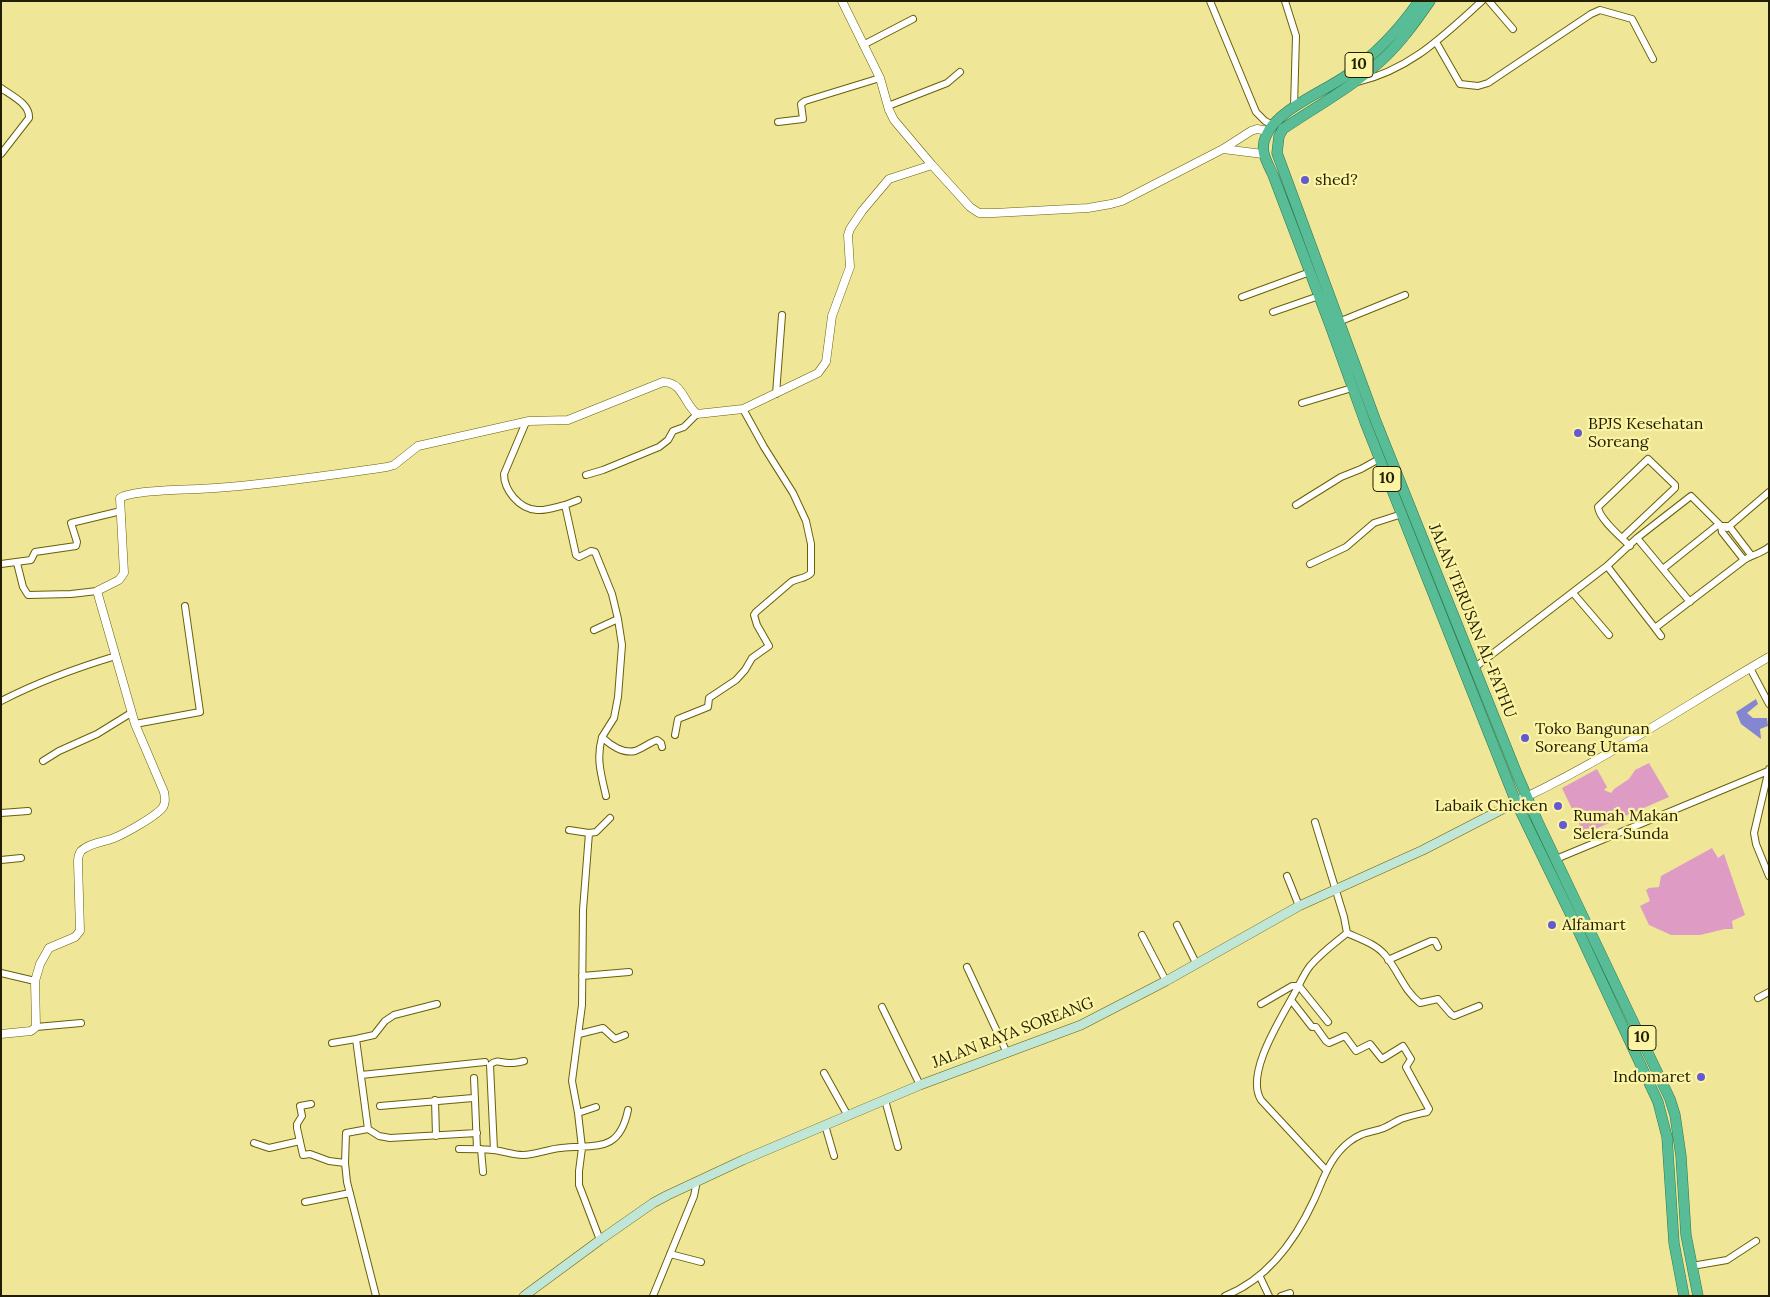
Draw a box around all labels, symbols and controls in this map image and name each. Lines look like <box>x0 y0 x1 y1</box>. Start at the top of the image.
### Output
road number: 10 <box>1345 52 1373 78</box>
place label: shed? <box>1315 170 1358 190</box>
marker: shed? <box>1299 174 1311 186</box>
place label: BPJS Kesehatan Soreang <box>1588 414 1703 452</box>
marker: BPJS Kesehatan Soreang <box>1572 427 1584 439</box>
road number: 10 <box>1373 466 1401 492</box>
street label: JALAN TERUSAN AL-FATHU <box>1424 521 1520 721</box>
place label: Toko Bangunan Soreang Utama <box>1535 719 1650 757</box>
marker: Toko Bangunan Soreang Utama <box>1519 732 1531 744</box>
place label: Labaik Chicken <box>1435 796 1548 816</box>
marker: Labaik Chicken <box>1552 800 1564 812</box>
place label: Rumah Makan Selera Sunda <box>1573 806 1678 844</box>
marker: Rumah Makan Selera Sunda <box>1557 819 1569 831</box>
place label: Alfamart <box>1562 915 1626 935</box>
marker: Alfamart <box>1546 919 1558 931</box>
street label: JALAN RAYA SOREANG <box>929 993 1097 1073</box>
road number: 10 <box>1628 1026 1656 1050</box>
place label: Indomaret <box>1613 1067 1691 1087</box>
marker: Indomaret <box>1695 1071 1707 1083</box>

